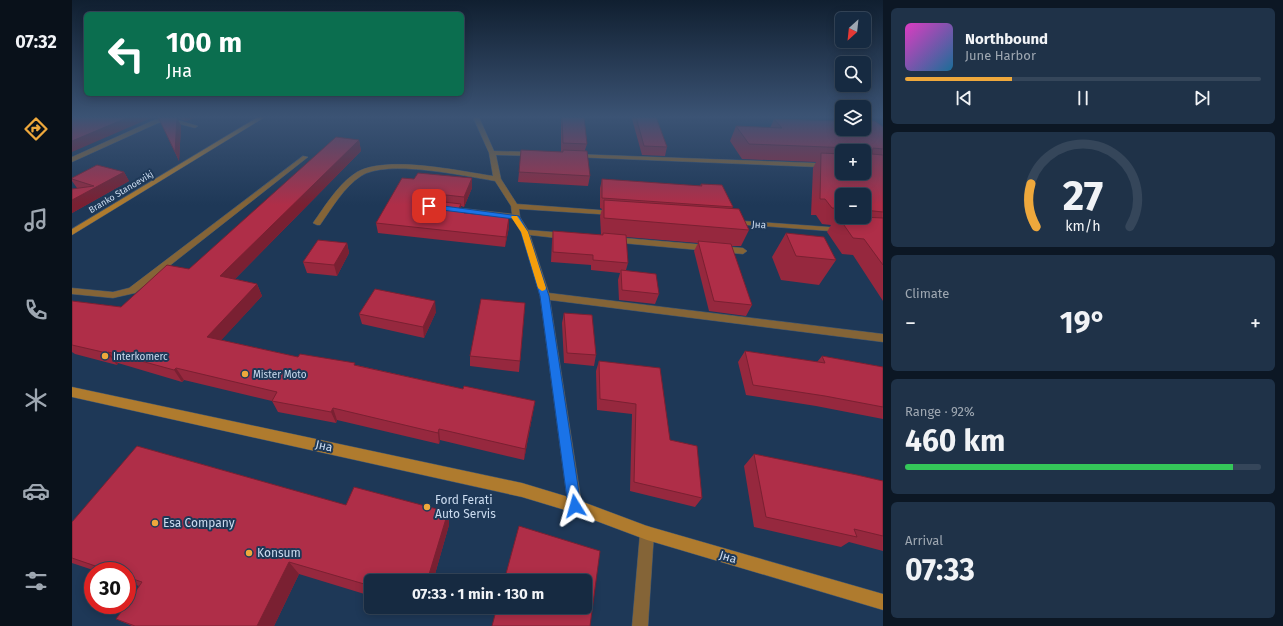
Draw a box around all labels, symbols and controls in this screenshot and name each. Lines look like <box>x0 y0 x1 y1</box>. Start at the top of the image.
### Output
north arrow <box>835 12 871 48</box>
map controls <box>835 12 871 224</box>
text: 100 m <box>166 26 242 59</box>
icon: left <box>100 28 152 80</box>
text: Northbound <box>965 30 1048 48</box>
text: 07:32 <box>15 31 57 53</box>
text: June Harbor <box>965 48 1036 63</box>
button: search <box>835 56 871 92</box>
text: Јна <box>166 60 192 82</box>
icon: previous <box>953 87 975 109</box>
icon: pause <box>1072 87 1094 109</box>
icon: next <box>1191 87 1213 109</box>
button: layers <box>835 100 871 136</box>
icon: directions <box>22 115 50 143</box>
button: + <box>835 144 871 180</box>
street label: Branko Stanoevikj <box>87 169 155 215</box>
text: 27 <box>1063 171 1103 221</box>
button: − <box>835 188 871 224</box>
pin <box>412 189 446 223</box>
icon: arrive <box>418 195 440 217</box>
icon: music <box>22 206 50 234</box>
text: km/h <box>1065 218 1101 235</box>
street label: Јна <box>751 219 767 231</box>
text: Climate <box>905 286 949 301</box>
icon: phone <box>22 296 50 324</box>
text: 19° <box>1060 305 1106 341</box>
text: − <box>905 310 916 337</box>
text: + <box>1250 310 1261 337</box>
marker: Interkomerc <box>100 351 110 361</box>
place label: Interkomerc <box>113 351 168 363</box>
marker: Mister Moto <box>240 369 250 379</box>
place label: Mister Moto <box>253 369 307 381</box>
icon: climate <box>22 386 50 414</box>
text: Range · 92% <box>905 404 975 419</box>
text: 460 km <box>905 423 1005 459</box>
street label: Јна <box>314 437 334 455</box>
icon: car <box>22 477 50 505</box>
position arrow <box>554 485 596 527</box>
place label: Ford Ferati Auto Servis <box>435 493 496 521</box>
marker: Ford Ferati Auto Servis <box>422 502 432 512</box>
place label: Esa Company <box>163 516 235 530</box>
marker: Esa Company <box>150 518 160 528</box>
text: Arrival <box>905 533 943 548</box>
place label: Konsum <box>257 546 301 560</box>
marker: Konsum <box>244 548 254 558</box>
street label: Јна <box>718 548 738 566</box>
text: 07:33 <box>905 552 975 588</box>
speed limit sign: 30 <box>84 562 136 614</box>
icon: filters <box>22 567 50 595</box>
text: 07:33 · 1 min · 130 m <box>412 585 544 603</box>

